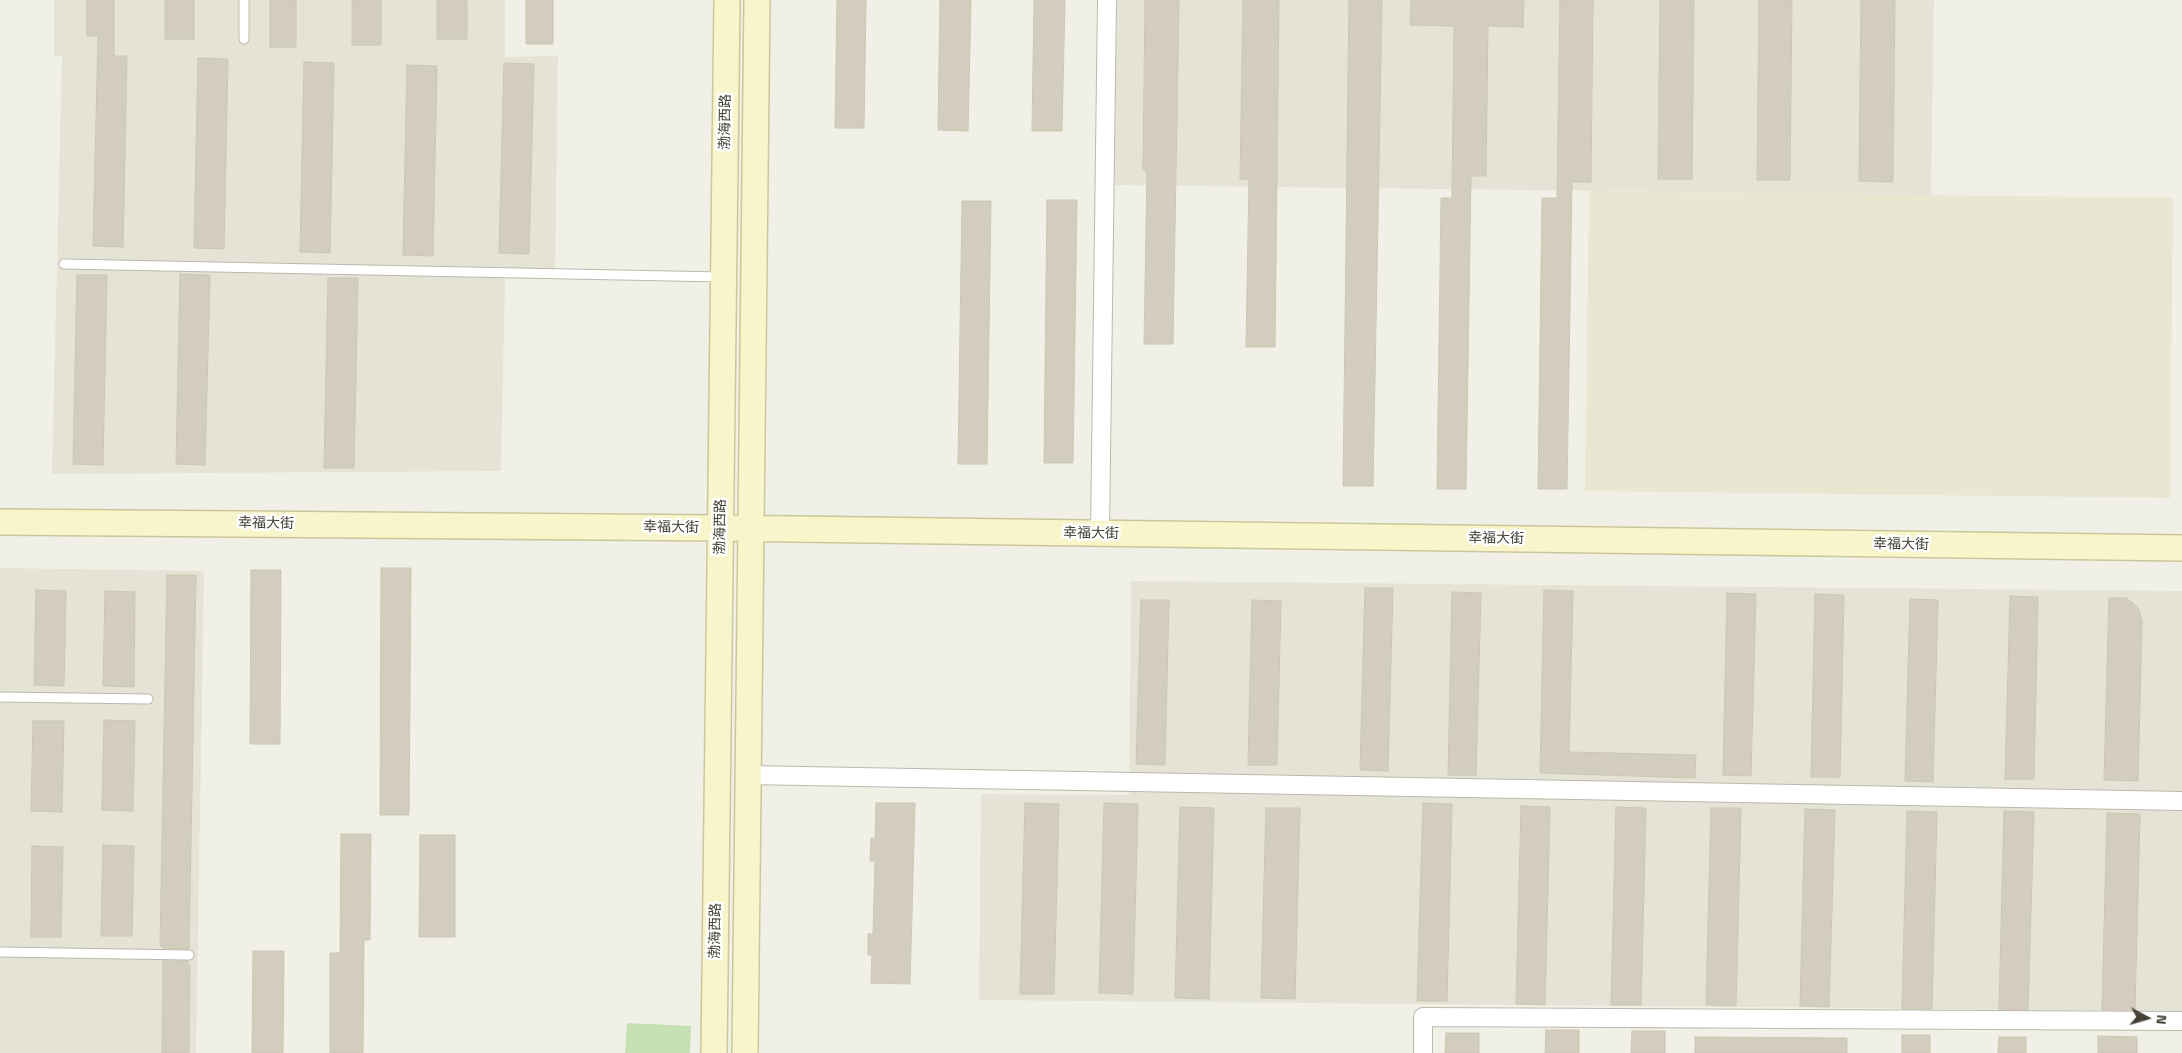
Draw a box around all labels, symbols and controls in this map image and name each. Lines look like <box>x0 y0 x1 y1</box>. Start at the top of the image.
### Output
street label: 渤海西路 <box>717 94 735 150</box>
street label: 渤海西路 <box>712 499 730 555</box>
street label: 幸福大街 <box>238 515 294 533</box>
street label: 幸福大街 <box>643 519 699 537</box>
street label: 幸福大街 <box>1063 525 1119 543</box>
street label: 幸福大街 <box>1468 530 1524 548</box>
street label: 幸福大街 <box>1873 536 1929 554</box>
street label: 渤海西路 <box>707 903 725 959</box>
north arrow <box>2122 993 2172 1043</box>
text: N <box>2151 1014 2173 1026</box>

